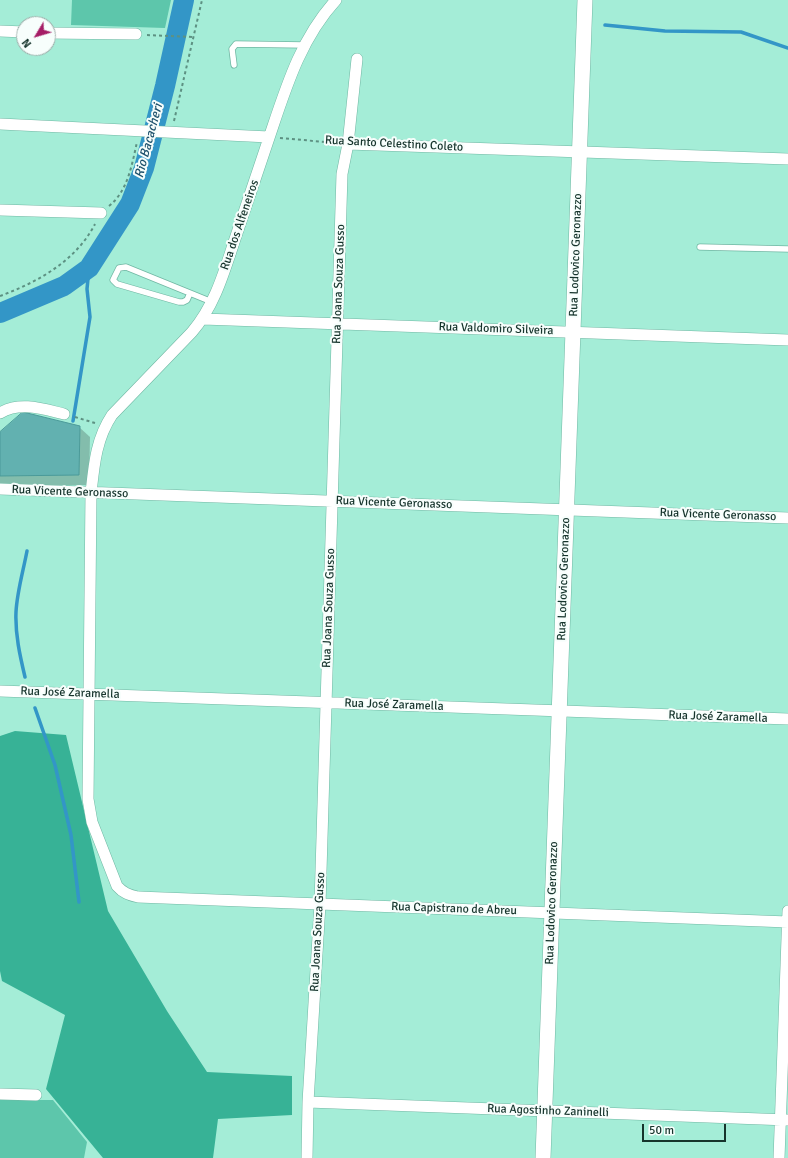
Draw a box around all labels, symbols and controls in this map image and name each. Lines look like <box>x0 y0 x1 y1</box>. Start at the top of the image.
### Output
north arrow <box>16 16 56 56</box>
text: N <box>19 36 34 50</box>
water label: Rio Bacacheri <box>132 102 166 180</box>
street label: Rua Santo Celestino Coleto <box>325 133 463 155</box>
street label: Rua dos Alfeneiros <box>218 178 262 272</box>
street label: Rua Lodovico Geronazzo <box>567 193 585 317</box>
street label: Rua Joana Souza Gusso <box>330 224 348 344</box>
street label: Rua Valdomiro Silveira <box>438 320 554 338</box>
street label: Rua Vicente Geronasso <box>11 483 129 501</box>
street label: Rua Vicente Geronasso <box>335 494 453 512</box>
street label: Rua Vicente Geronasso <box>659 506 777 524</box>
street label: Rua Lodovico Geronazzo <box>555 517 573 641</box>
street label: Rua Joana Souza Gusso <box>320 548 338 668</box>
street label: Rua José Zaramella <box>20 684 120 702</box>
street label: Rua José Zaramella <box>344 696 444 714</box>
street label: Rua José Zaramella <box>668 708 768 726</box>
street label: Rua Lodovico Geronazzo <box>543 841 561 965</box>
street label: Rua Joana Souza Gusso <box>308 872 328 992</box>
street label: Rua Capistrano de Abreu <box>391 900 517 918</box>
street label: Rua Agostinho Zaninelli <box>487 1102 609 1120</box>
scale bar <box>644 1116 728 1142</box>
text: 50 m <box>649 1123 674 1138</box>

